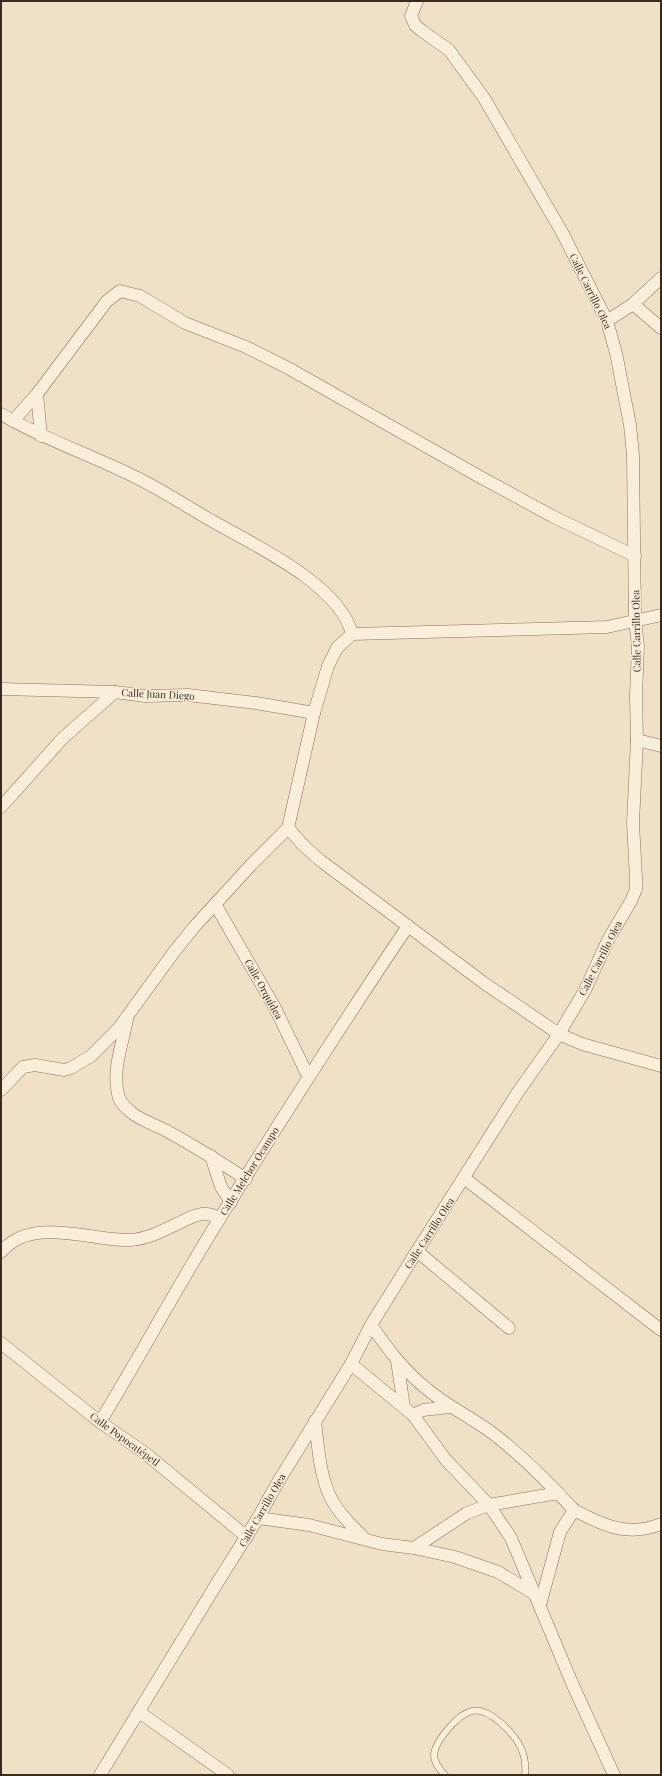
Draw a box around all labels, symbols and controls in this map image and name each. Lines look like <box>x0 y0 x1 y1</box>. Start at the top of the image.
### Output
street label: Calle Carrillo Olea <box>567 251 615 331</box>
street label: Calle Carrillo Olea <box>628 590 644 672</box>
street label: Calle Juan Diego <box>121 685 195 703</box>
street label: Calle Carrillo Olea <box>575 918 625 998</box>
street label: Calle Orquídea <box>242 956 286 1022</box>
street label: Calle Melchor Ocampo <box>216 1124 282 1218</box>
street label: Calle Carrillo Olea <box>401 1195 457 1271</box>
street label: Calle Popocatépetl <box>87 1409 163 1469</box>
street label: Calle Carrillo Olea <box>235 1471 289 1549</box>

